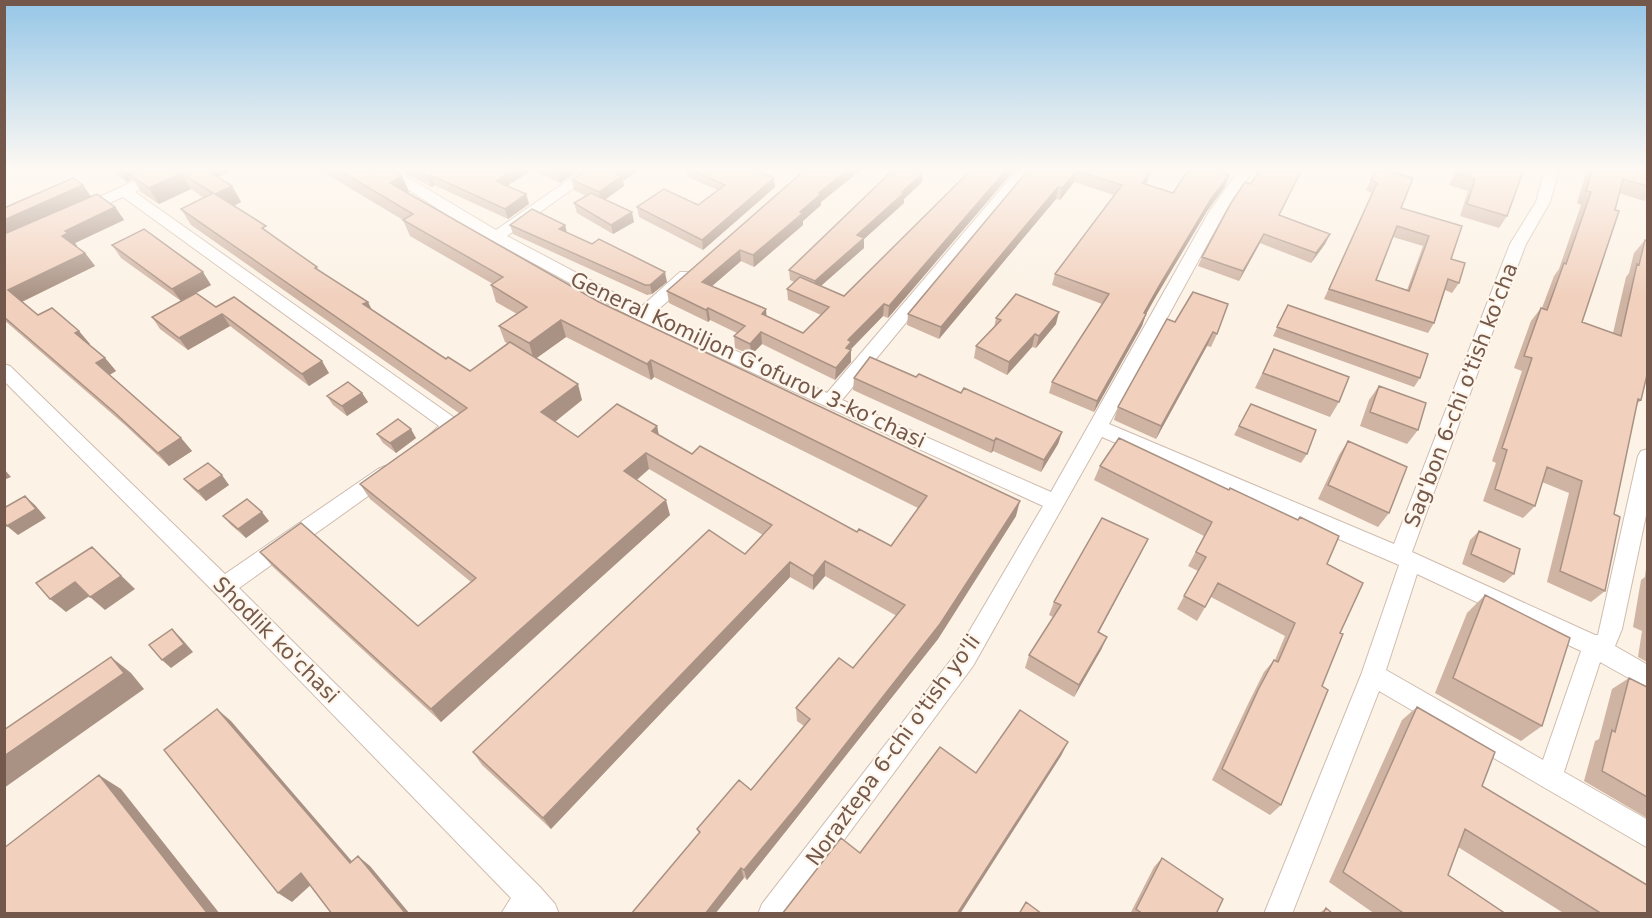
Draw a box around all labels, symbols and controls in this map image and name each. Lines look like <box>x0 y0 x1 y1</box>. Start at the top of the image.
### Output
street label: Sag'bon 6-chi o'tish ko'cha <box>1399 259 1523 531</box>
street label: General Komiljon Gʻofurov 3-koʻchasi <box>567 267 929 453</box>
street label: Shodlik ko'chasi <box>208 572 344 708</box>
street label: Noraztepa 6-chi o'tish yo'li <box>801 630 985 870</box>

